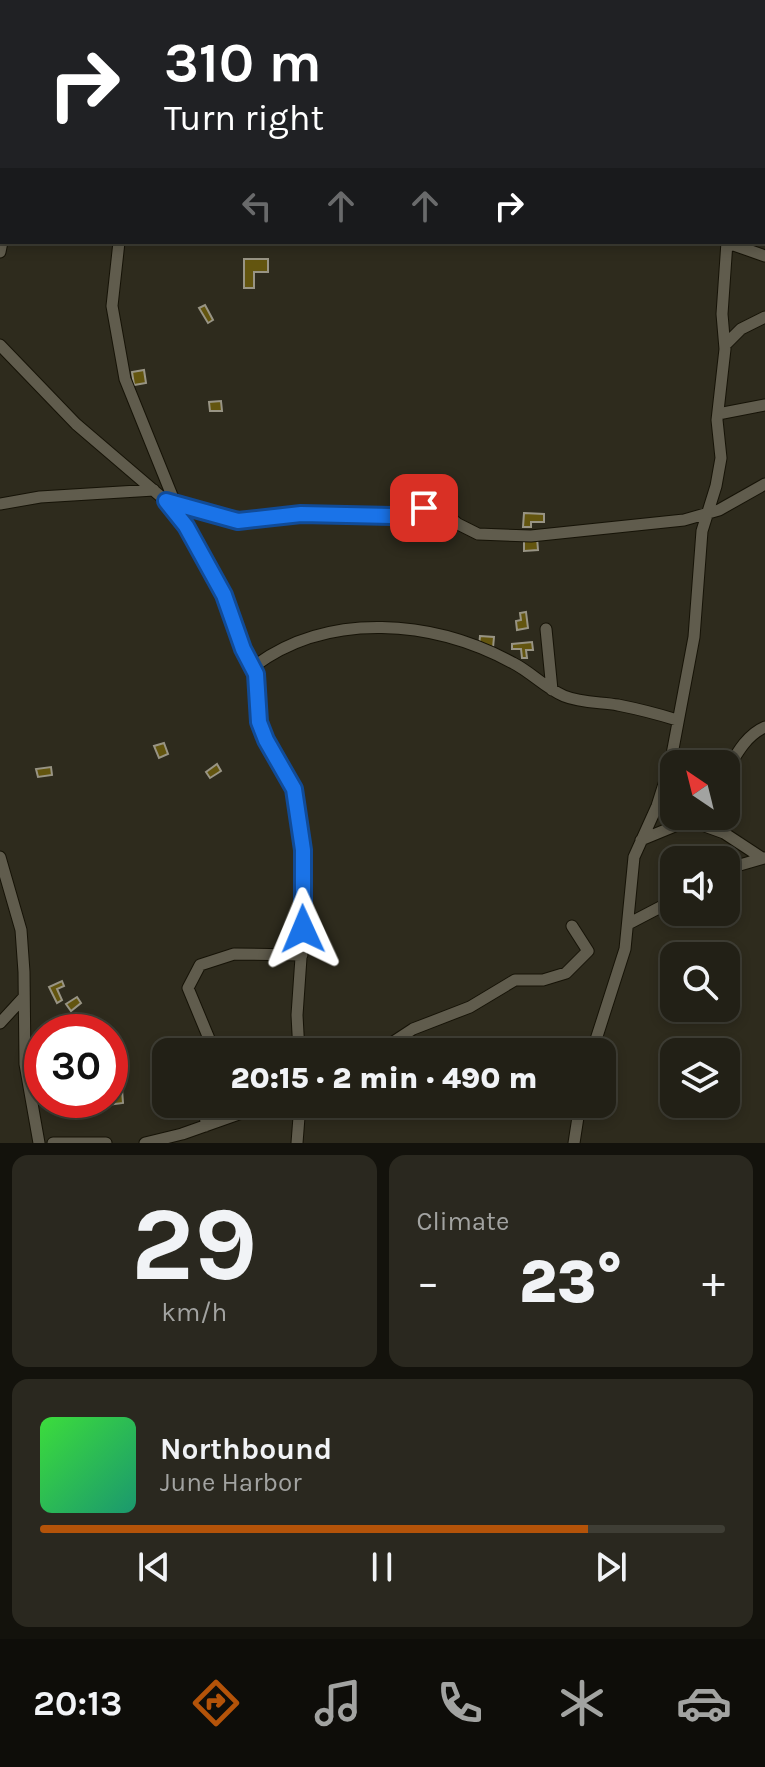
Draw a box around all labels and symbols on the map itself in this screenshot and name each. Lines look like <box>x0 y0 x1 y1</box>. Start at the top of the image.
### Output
pin <box>390 474 458 542</box>
north arrow <box>660 750 740 830</box>
position arrow <box>261 887 345 971</box>
speed limit sign: 30 <box>24 1014 128 1118</box>

